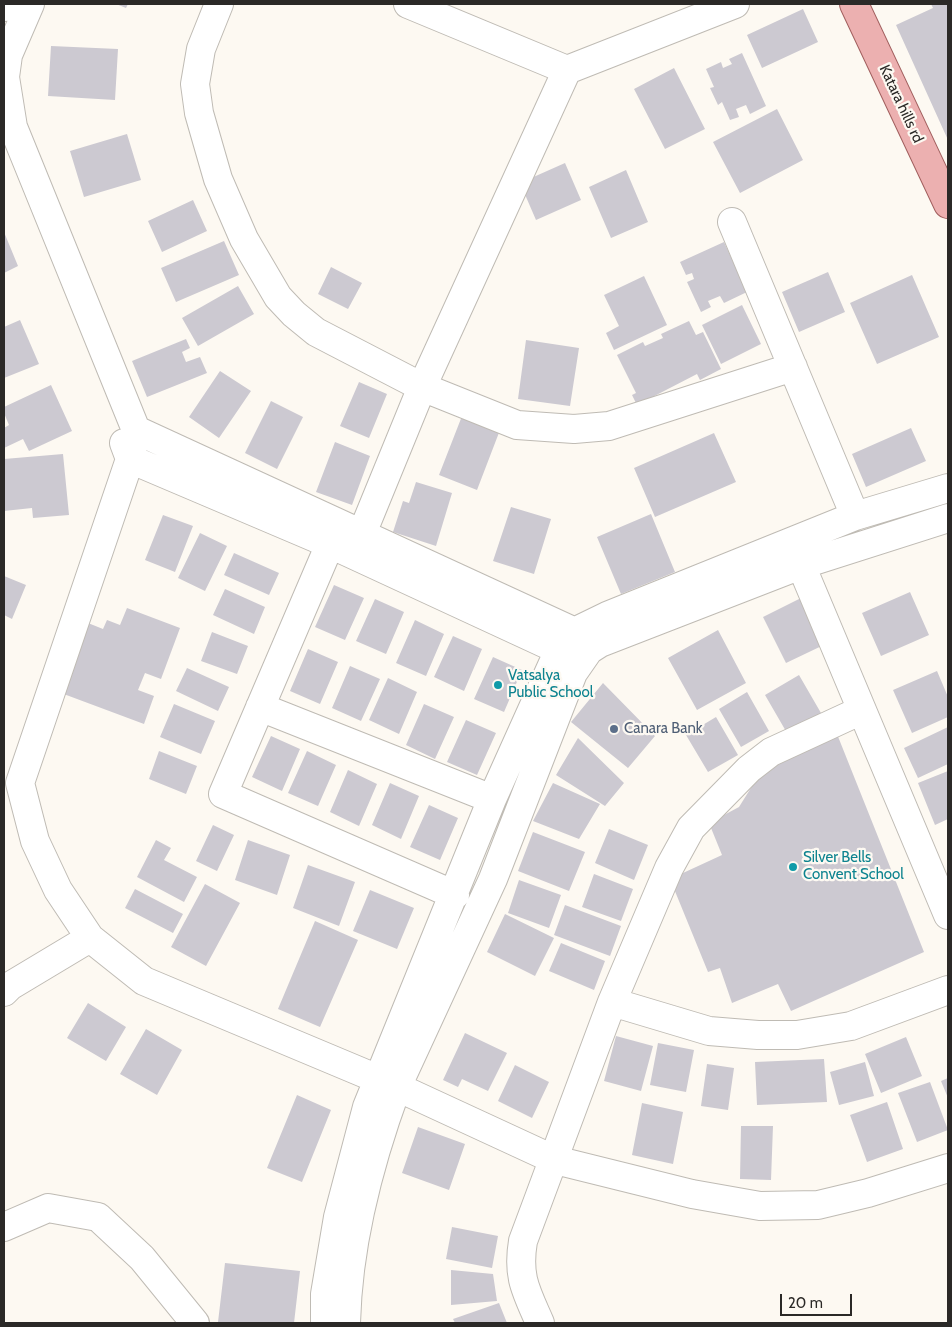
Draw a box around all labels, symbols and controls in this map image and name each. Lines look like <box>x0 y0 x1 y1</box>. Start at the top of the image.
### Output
street label: Katara hills rd <box>875 62 927 146</box>
place label: Vatsalya Public School <box>508 667 593 702</box>
marker: Vatsalya Public School <box>492 679 504 691</box>
place label: Canara Bank <box>624 720 702 738</box>
marker: Canara Bank <box>608 723 620 735</box>
place label: Silver Bells Convent School <box>803 849 904 884</box>
marker: Silver Bells Convent School <box>787 861 799 873</box>
scale bar <box>782 1284 854 1316</box>
text: 20 m <box>788 1294 823 1312</box>

